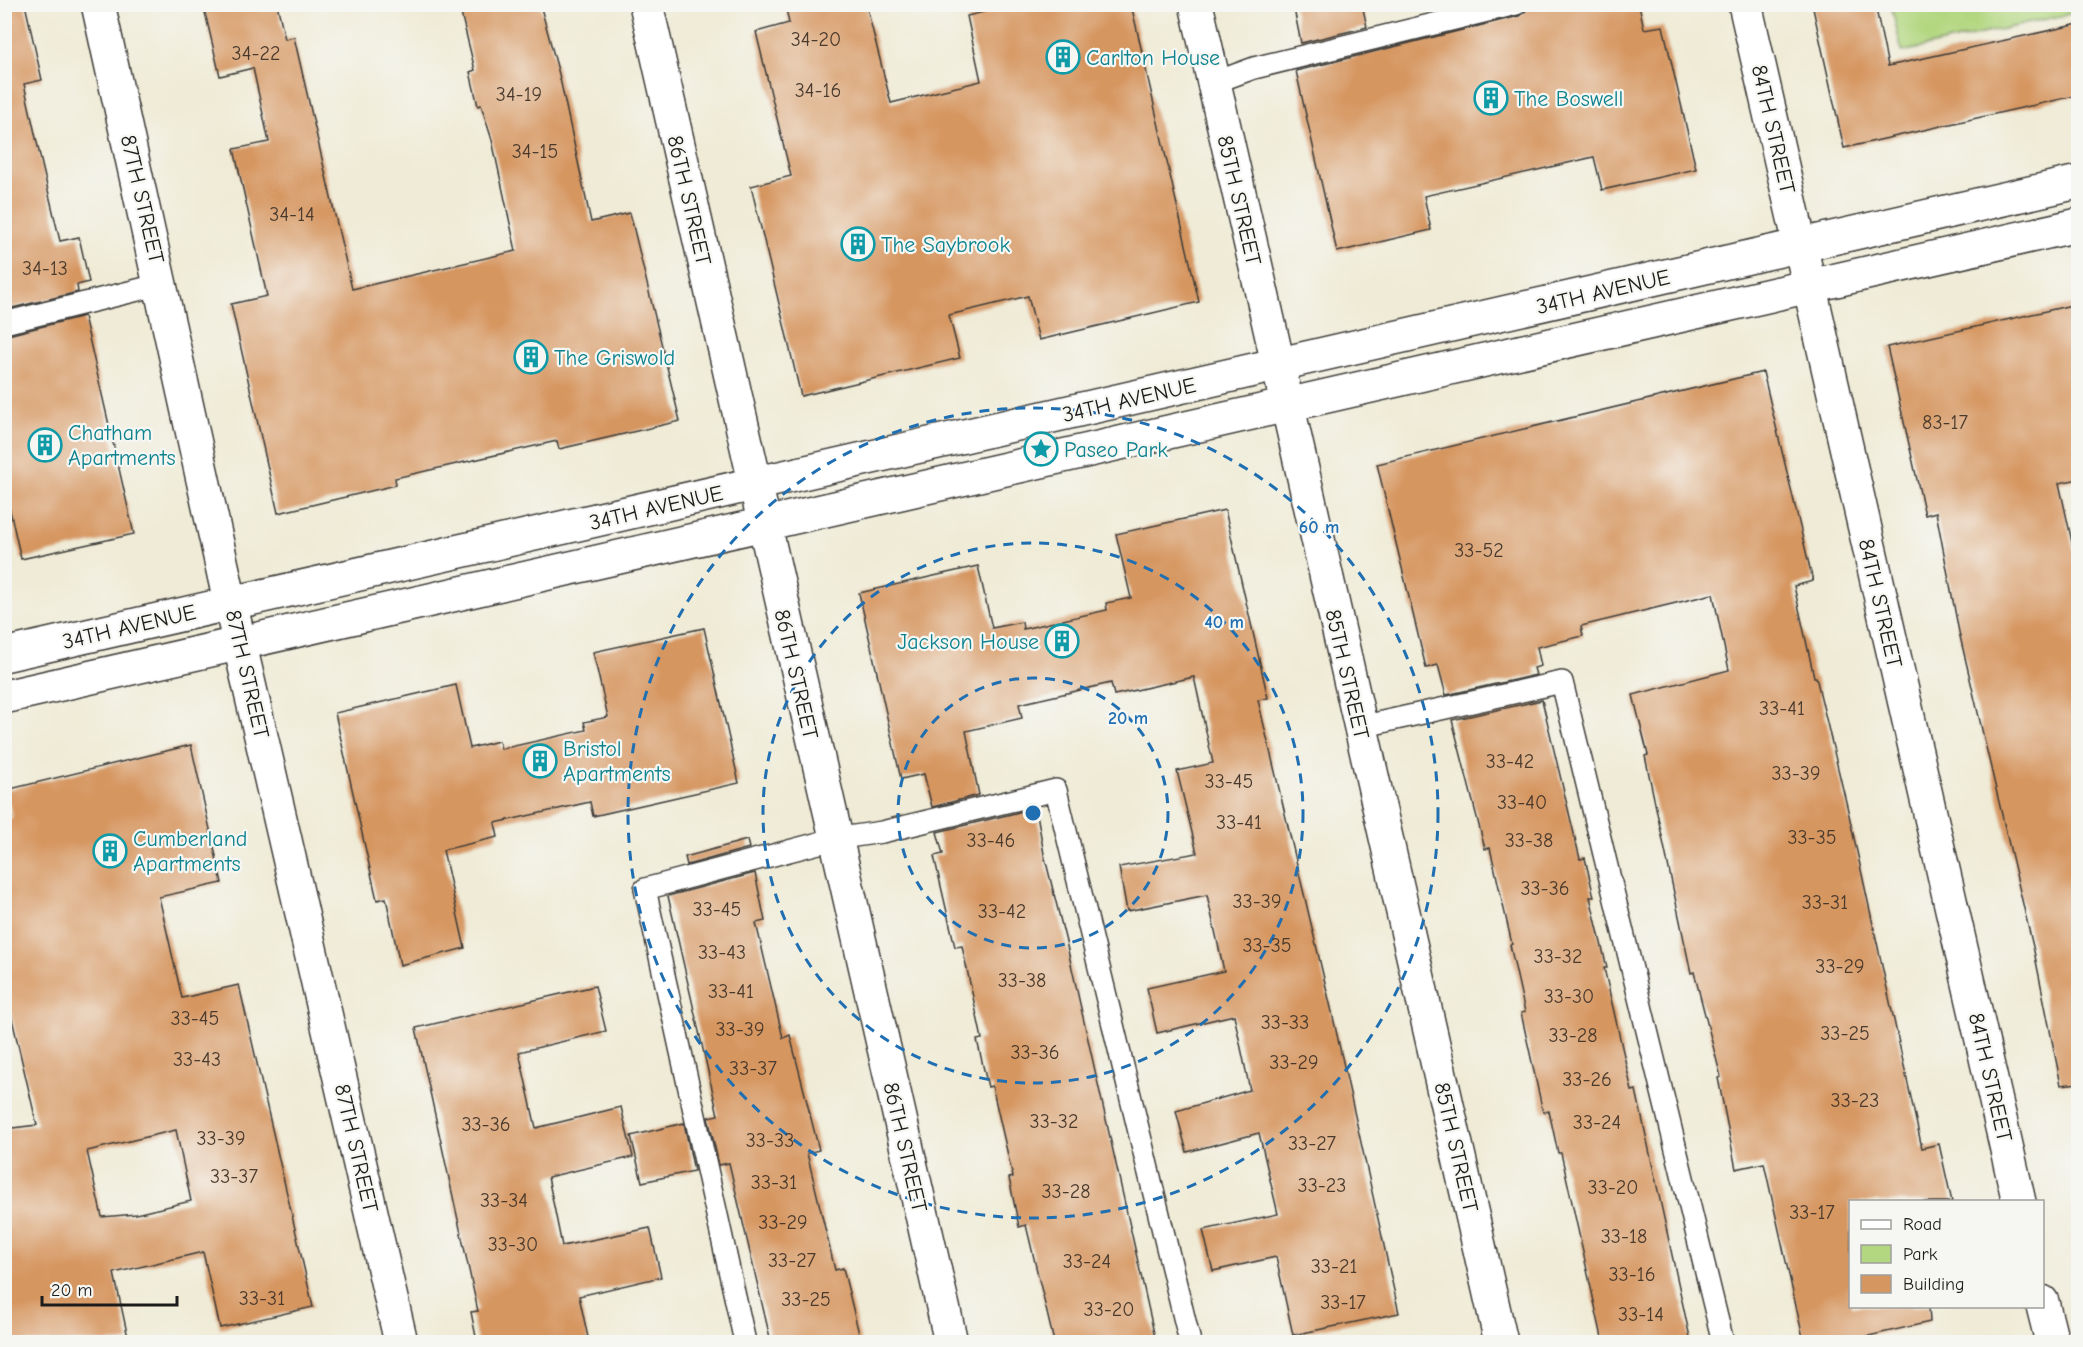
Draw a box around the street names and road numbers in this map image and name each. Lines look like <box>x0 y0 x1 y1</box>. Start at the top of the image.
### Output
street label: 84TH STREET <box>1746 62 1801 197</box>
street label: 87TH STREET <box>115 132 170 267</box>
street label: 86TH STREET <box>661 133 717 268</box>
street label: 85TH STREET <box>1211 133 1267 268</box>
street label: 34TH AVENUE <box>1534 264 1673 320</box>
street label: 34TH AVENUE <box>1060 372 1199 428</box>
street label: 34TH AVENUE <box>587 480 726 536</box>
street label: 84TH STREET <box>1853 536 1908 671</box>
street label: 34TH AVENUE <box>60 599 199 655</box>
street label: 87TH STREET <box>220 607 275 742</box>
street label: 86TH STREET <box>768 607 824 742</box>
street label: 85TH STREET <box>1319 607 1375 742</box>
street label: 84TH STREET <box>1963 1010 2018 1145</box>
street label: 86TH STREET <box>877 1080 933 1215</box>
street label: 85TH STREET <box>1428 1080 1484 1215</box>
street label: 87TH STREET <box>329 1081 384 1216</box>

